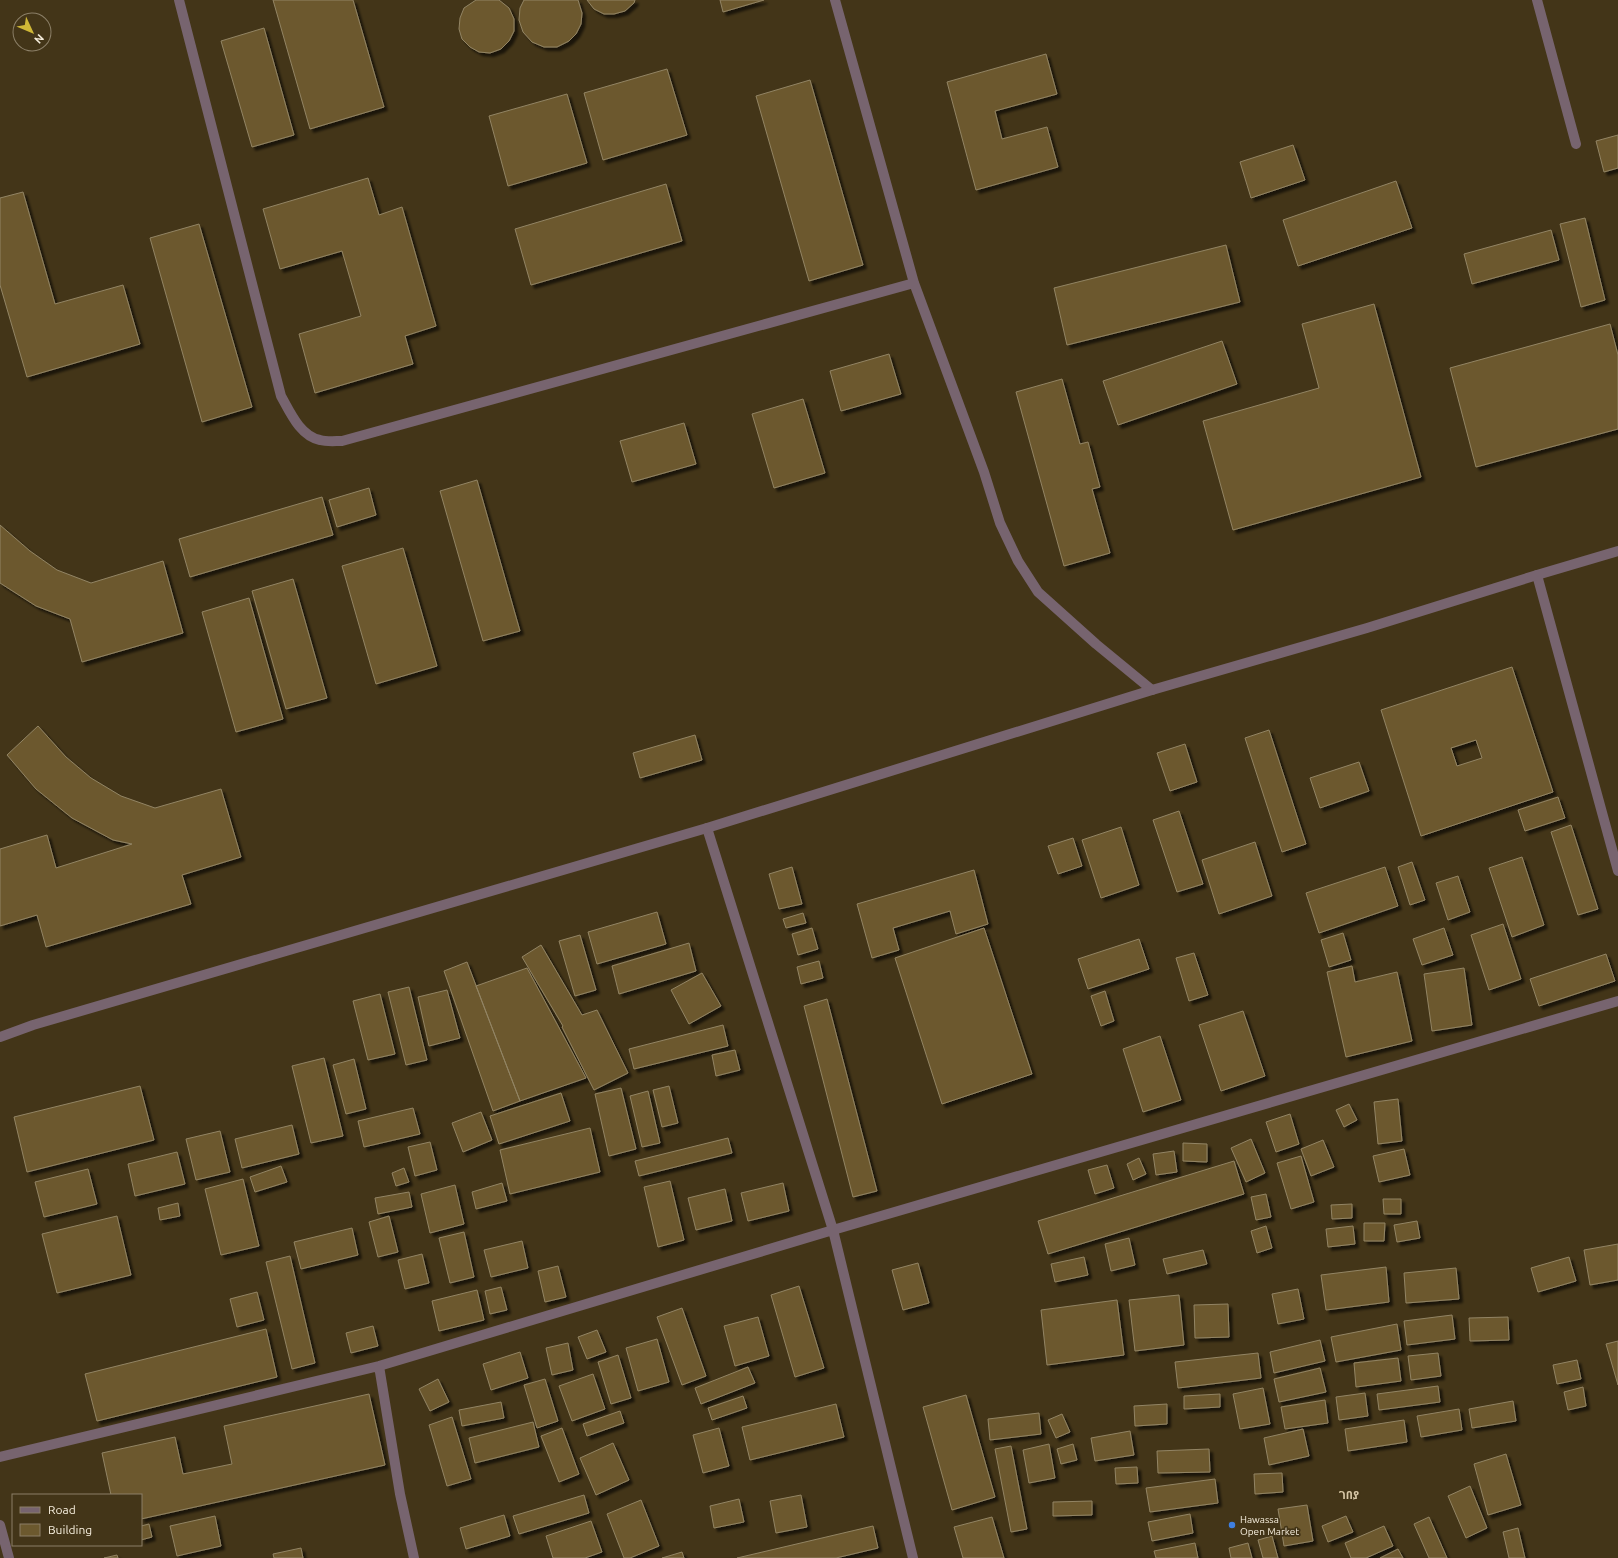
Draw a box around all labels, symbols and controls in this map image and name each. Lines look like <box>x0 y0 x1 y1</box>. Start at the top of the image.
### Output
north arrow <box>12 12 52 52</box>
text: N <box>32 32 46 46</box>
district label: ገበያ <box>1339 1489 1359 1501</box>
legend <box>12 1494 142 1546</box>
text: Road <box>48 1503 76 1516</box>
place label: Hawassa Open Market <box>1240 1514 1299 1537</box>
marker: Hawassa Open Market <box>1227 1520 1237 1530</box>
text: Building <box>48 1523 92 1536</box>

